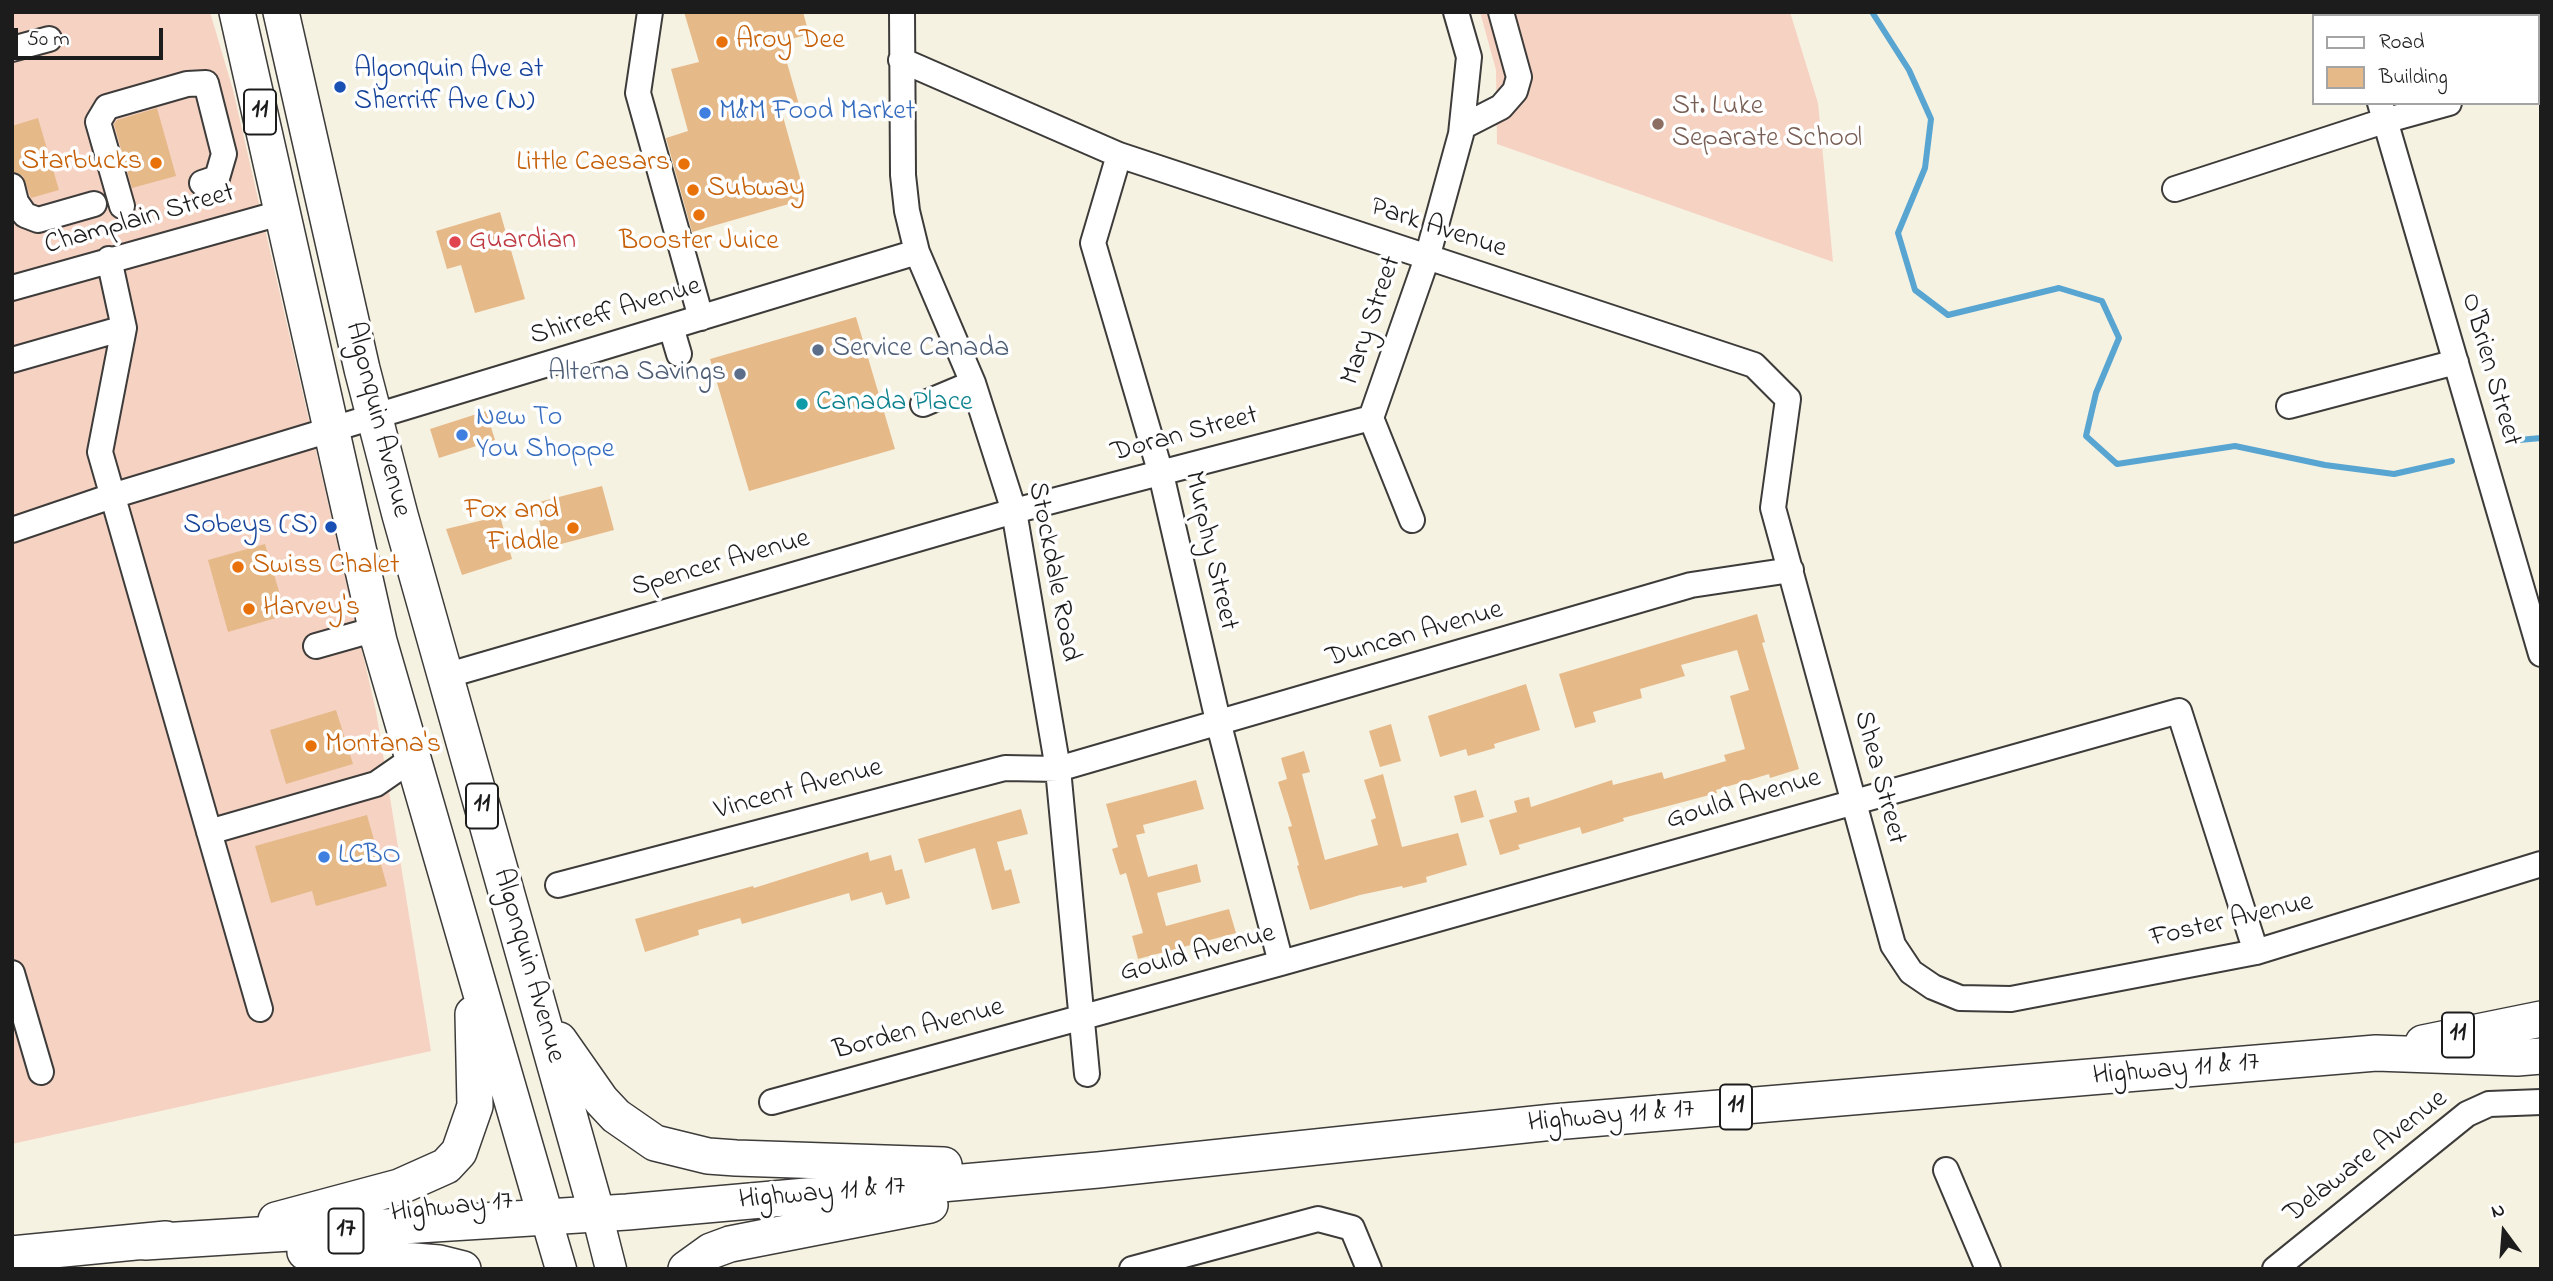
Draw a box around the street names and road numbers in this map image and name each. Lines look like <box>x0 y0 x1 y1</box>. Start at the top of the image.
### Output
road number: 11 <box>244 90 276 134</box>
street label: Champlain Street <box>41 178 239 264</box>
street label: Park Avenue <box>1366 192 1510 268</box>
street label: Mary Street <box>1335 252 1411 390</box>
street label: Shirreff Avenue <box>526 271 706 355</box>
street label: O'Brien Street <box>2451 290 2527 450</box>
street label: Algonquin Avenue <box>335 319 417 521</box>
street label: Doran Street <box>1108 400 1262 472</box>
street label: Murphy Street <box>1174 468 1244 634</box>
street label: Stockdale Road <box>1018 479 1086 665</box>
street label: Spencer Avenue <box>628 524 814 606</box>
street label: Duncan Avenue <box>1323 595 1507 677</box>
street label: Shea Street <box>1844 708 1912 848</box>
street label: Vincent Avenue <box>711 752 887 830</box>
street label: Gould Avenue <box>1663 763 1825 839</box>
road number: 11 <box>466 784 498 828</box>
street label: Algonquin Avenue <box>483 865 571 1067</box>
street label: Foster Avenue <box>2147 887 2317 957</box>
street label: Gould Avenue <box>1117 918 1279 992</box>
street label: Borden Avenue <box>830 992 1008 1070</box>
road number: 11 <box>2442 1012 2474 1058</box>
street label: Highway 11 & 17 <box>2091 1047 2261 1095</box>
road number: 11 <box>1720 1084 1752 1130</box>
street label: Delaware Avenue <box>2279 1084 2455 1232</box>
street label: Highway 11 & 17 <box>1526 1094 1696 1142</box>
street label: Highway 11 & 17 <box>737 1171 907 1219</box>
street label: Highway 17 <box>389 1186 515 1232</box>
road number: 17 <box>328 1208 364 1254</box>

